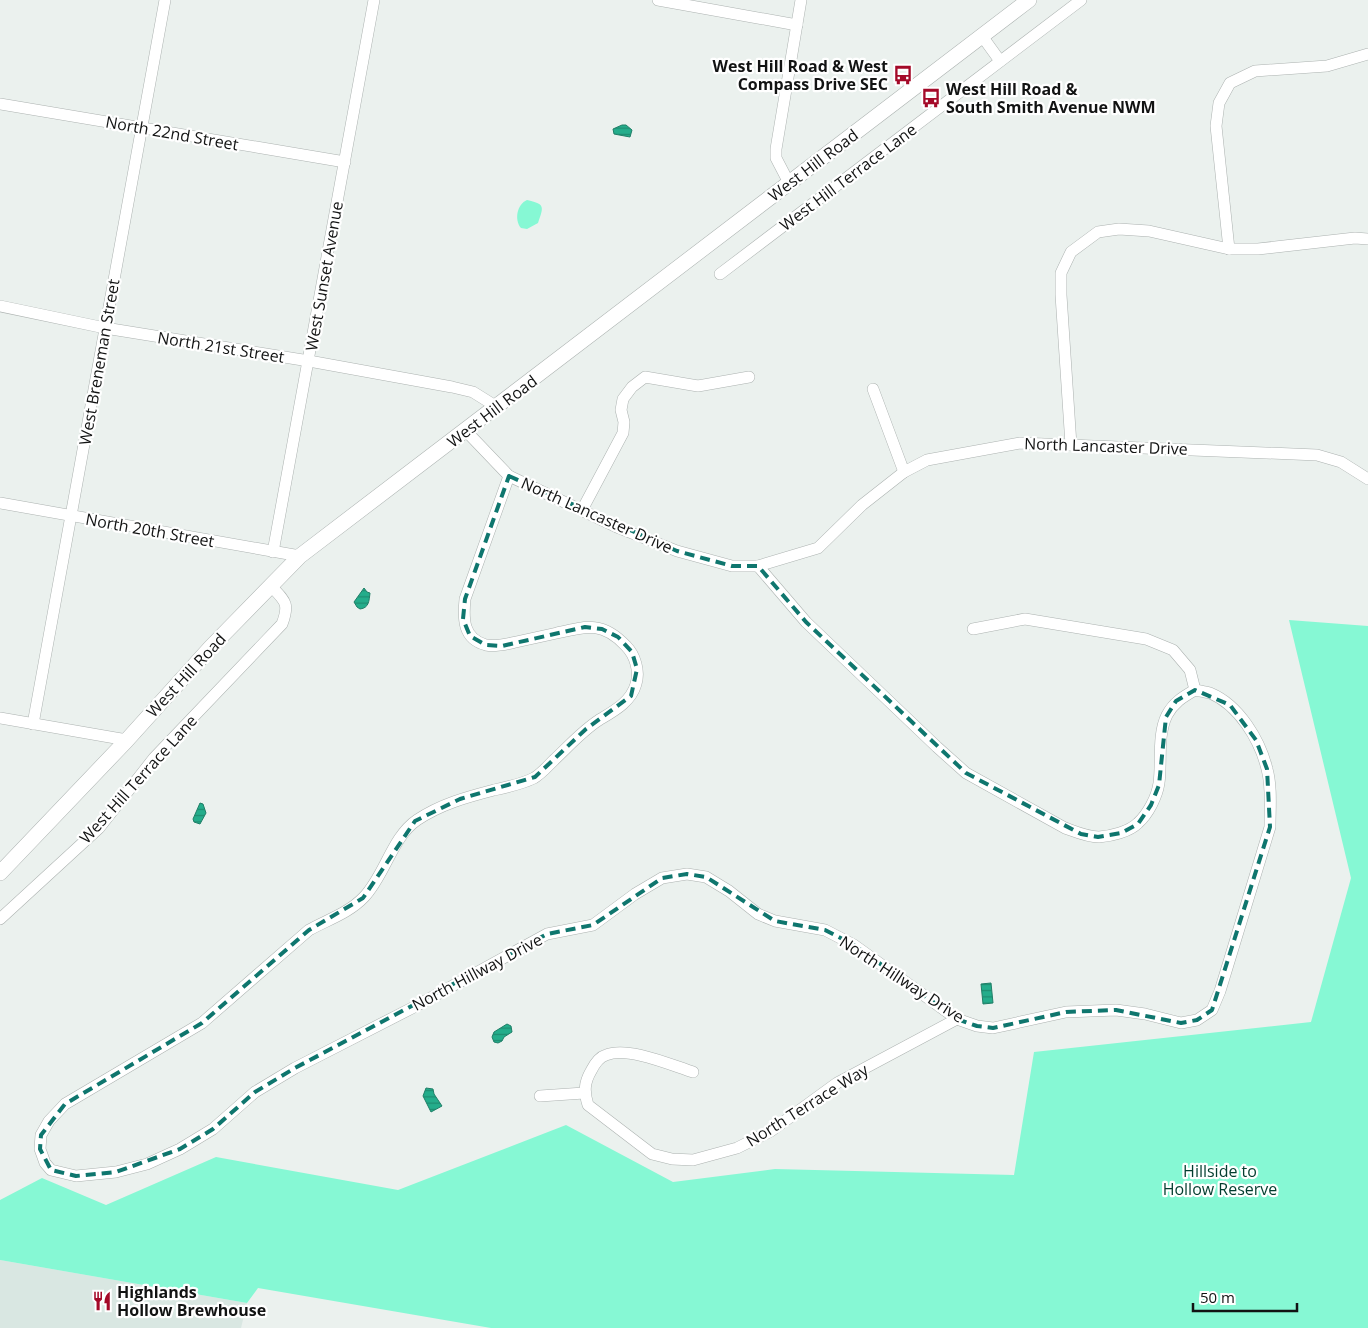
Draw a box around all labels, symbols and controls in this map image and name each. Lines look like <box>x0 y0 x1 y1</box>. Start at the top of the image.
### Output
place label: West Hill Road & West Compass Drive SEC <box>713 55 888 95</box>
bus stop icon: West Hill Road & West Compass Drive SEC <box>892 64 914 86</box>
place label: West Hill Road & South Smith Avenue NWM <box>946 78 1156 118</box>
bus stop icon: West Hill Road & South Smith Avenue NWM <box>920 87 942 109</box>
street label: North 22nd Street <box>104 110 240 156</box>
street label: West Hill Terrace Lane <box>775 118 921 236</box>
street label: West Hill Road <box>763 124 863 206</box>
street label: West Sunset Avenue <box>300 199 348 353</box>
street label: West Breneman Street <box>74 277 124 447</box>
street label: North 21st Street <box>156 326 286 368</box>
street label: West Hill Road <box>442 370 542 452</box>
street label: North Lancaster Drive <box>1024 432 1188 460</box>
street label: North Lancaster Drive <box>518 472 676 558</box>
street label: North 20th Street <box>84 508 216 552</box>
street label: West Hill Road <box>141 628 231 722</box>
street label: West Hill Terrace Lane <box>74 710 202 848</box>
street label: North Hillway Drive <box>408 928 546 1016</box>
street label: North Hillway Drive <box>835 930 969 1028</box>
street label: North Terrace Way <box>742 1058 873 1151</box>
park label: Hillside to Hollow Reserve <box>1163 1160 1277 1200</box>
scale bar <box>1193 1280 1297 1312</box>
place label: Highlands Hollow Brewhouse <box>117 1281 266 1321</box>
text: 50 m <box>1200 1287 1235 1307</box>
restaurant icon: Highlands Hollow Brewhouse <box>91 1290 113 1312</box>

